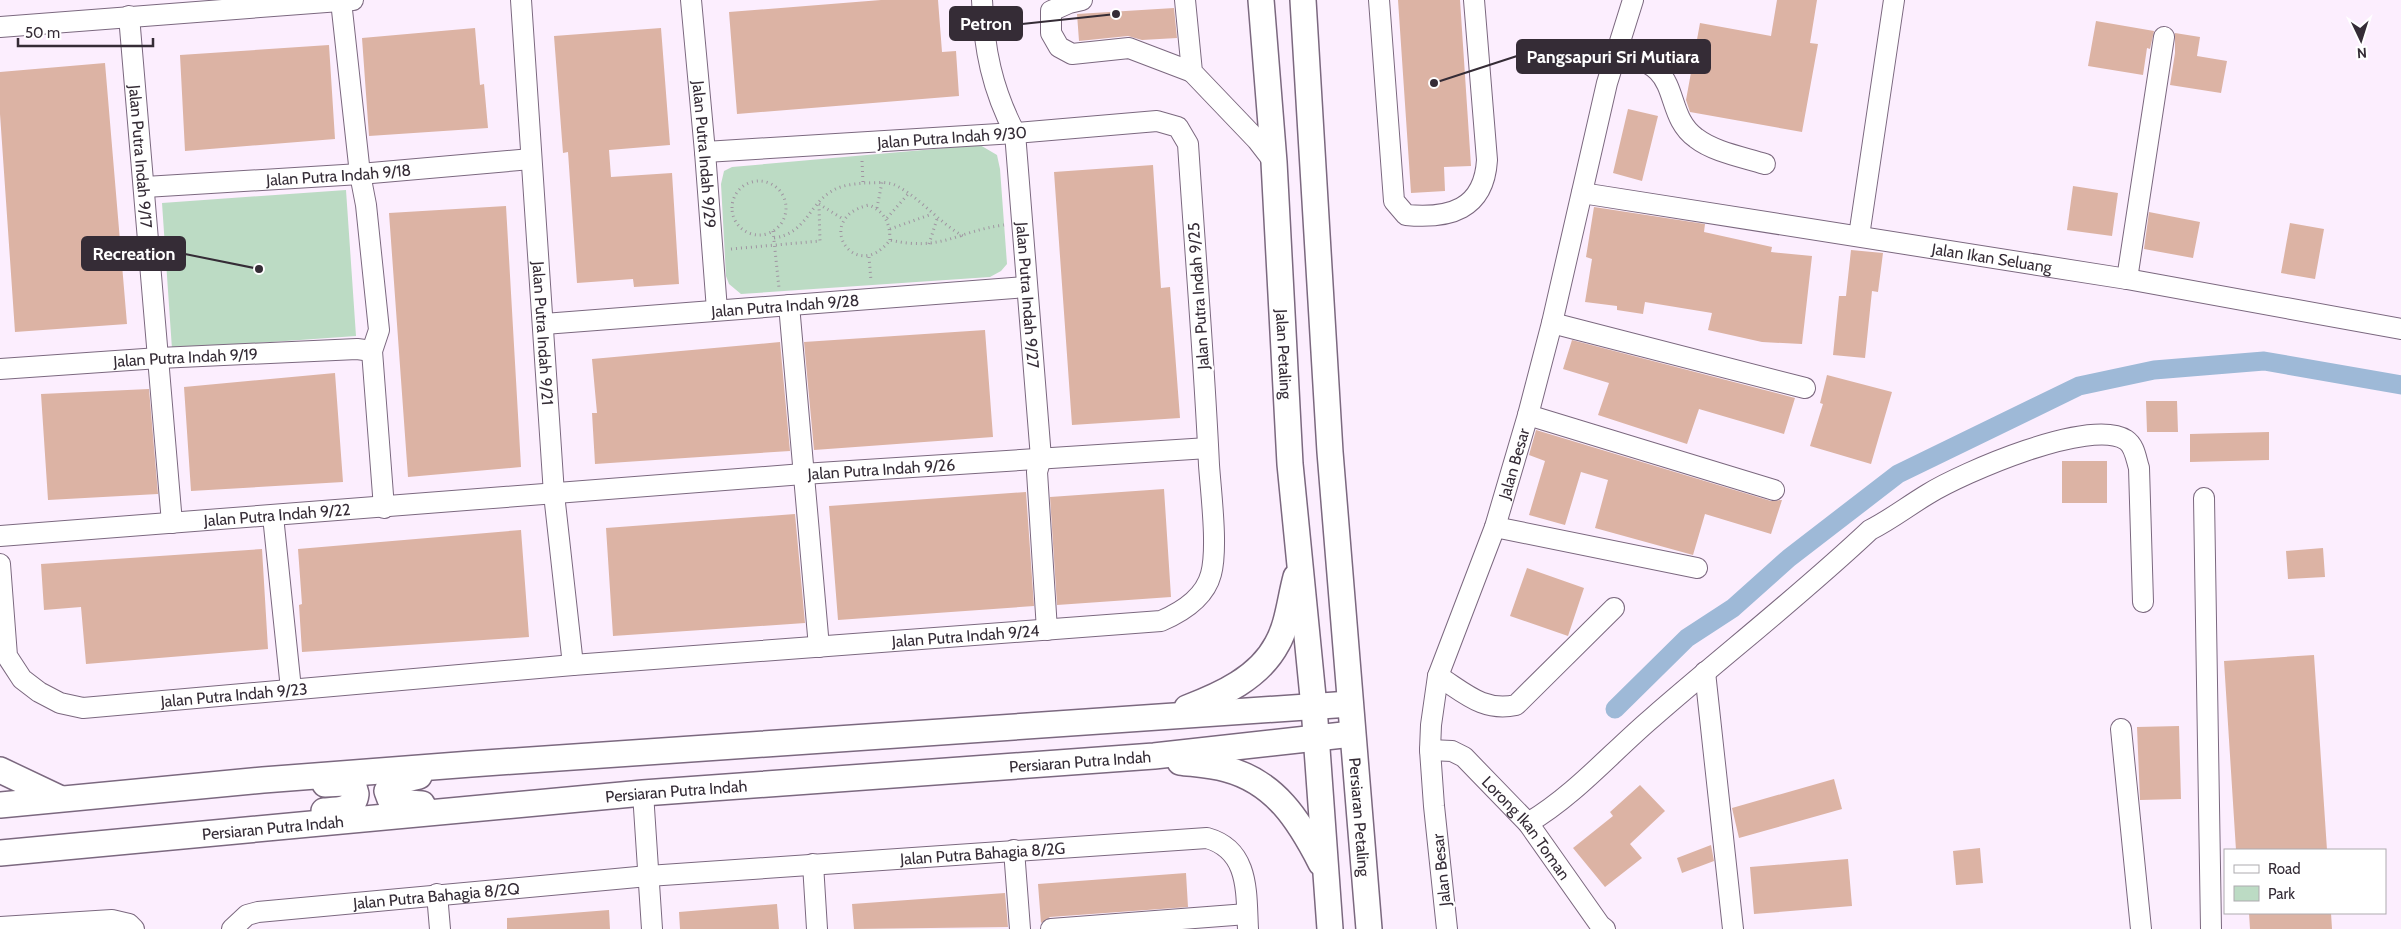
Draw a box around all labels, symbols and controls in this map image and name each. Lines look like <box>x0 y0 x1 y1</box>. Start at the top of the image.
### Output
callout: Petron <box>950 7 1022 40</box>
text: Petron <box>960 13 1012 35</box>
scale bar <box>18 15 152 47</box>
north arrow <box>2336 15 2386 65</box>
text: 50 m <box>25 24 60 42</box>
callout: Pangsapuri Sri Mutiara <box>1517 40 1710 73</box>
text: N <box>2356 44 2367 62</box>
text: Pangsapuri Sri Mutiara <box>1526 46 1700 68</box>
street label: Jalan Putra Indah 9/29 <box>688 79 720 229</box>
street label: Jalan Putra Indah 9/17 <box>125 83 156 229</box>
street label: Jalan Putra Indah 9/30 <box>876 123 1027 152</box>
street label: Jalan Putra Indah 9/18 <box>265 161 412 190</box>
street label: Jalan Putra Indah 9/27 <box>1012 220 1043 369</box>
street label: Jalan Putra Indah 9/25 <box>1184 222 1213 371</box>
callout: Recreation <box>82 237 185 270</box>
street label: Jalan Ikan Seluang <box>1929 239 2054 277</box>
text: Recreation <box>93 243 175 265</box>
street label: Jalan Putra Indah 9/21 <box>528 260 557 406</box>
street label: Jalan Putra Indah 9/28 <box>710 291 860 321</box>
street label: Jalan Petaling <box>1272 308 1296 401</box>
street label: Jalan Putra Indah 9/19 <box>112 345 258 371</box>
street label: Jalan Besar <box>1494 425 1534 502</box>
street label: Jalan Putra Indah 9/26 <box>806 455 956 484</box>
street label: Jalan Putra Indah 9/22 <box>202 500 351 530</box>
street label: Jalan Putra Indah 9/24 <box>890 621 1040 651</box>
street label: Jalan Putra Indah 9/23 <box>159 679 308 711</box>
street label: Persiaran Putra Indah <box>1008 747 1152 776</box>
street label: Persiaran Petaling <box>1345 757 1374 878</box>
street label: Lorong Ikan Toman <box>1478 772 1574 884</box>
street label: Persiaran Putra Indah <box>604 776 748 806</box>
street label: Persiaran Putra Indah <box>201 812 345 844</box>
street label: Jalan Besar <box>1428 832 1455 908</box>
street label: Jalan Putra Bahagia 8/2G <box>899 839 1066 869</box>
legend <box>2224 849 2386 914</box>
text: Road <box>2268 860 2301 878</box>
street label: Jalan Putra Bahagia 8/2Q <box>351 879 520 913</box>
text: Park <box>2268 885 2295 903</box>

